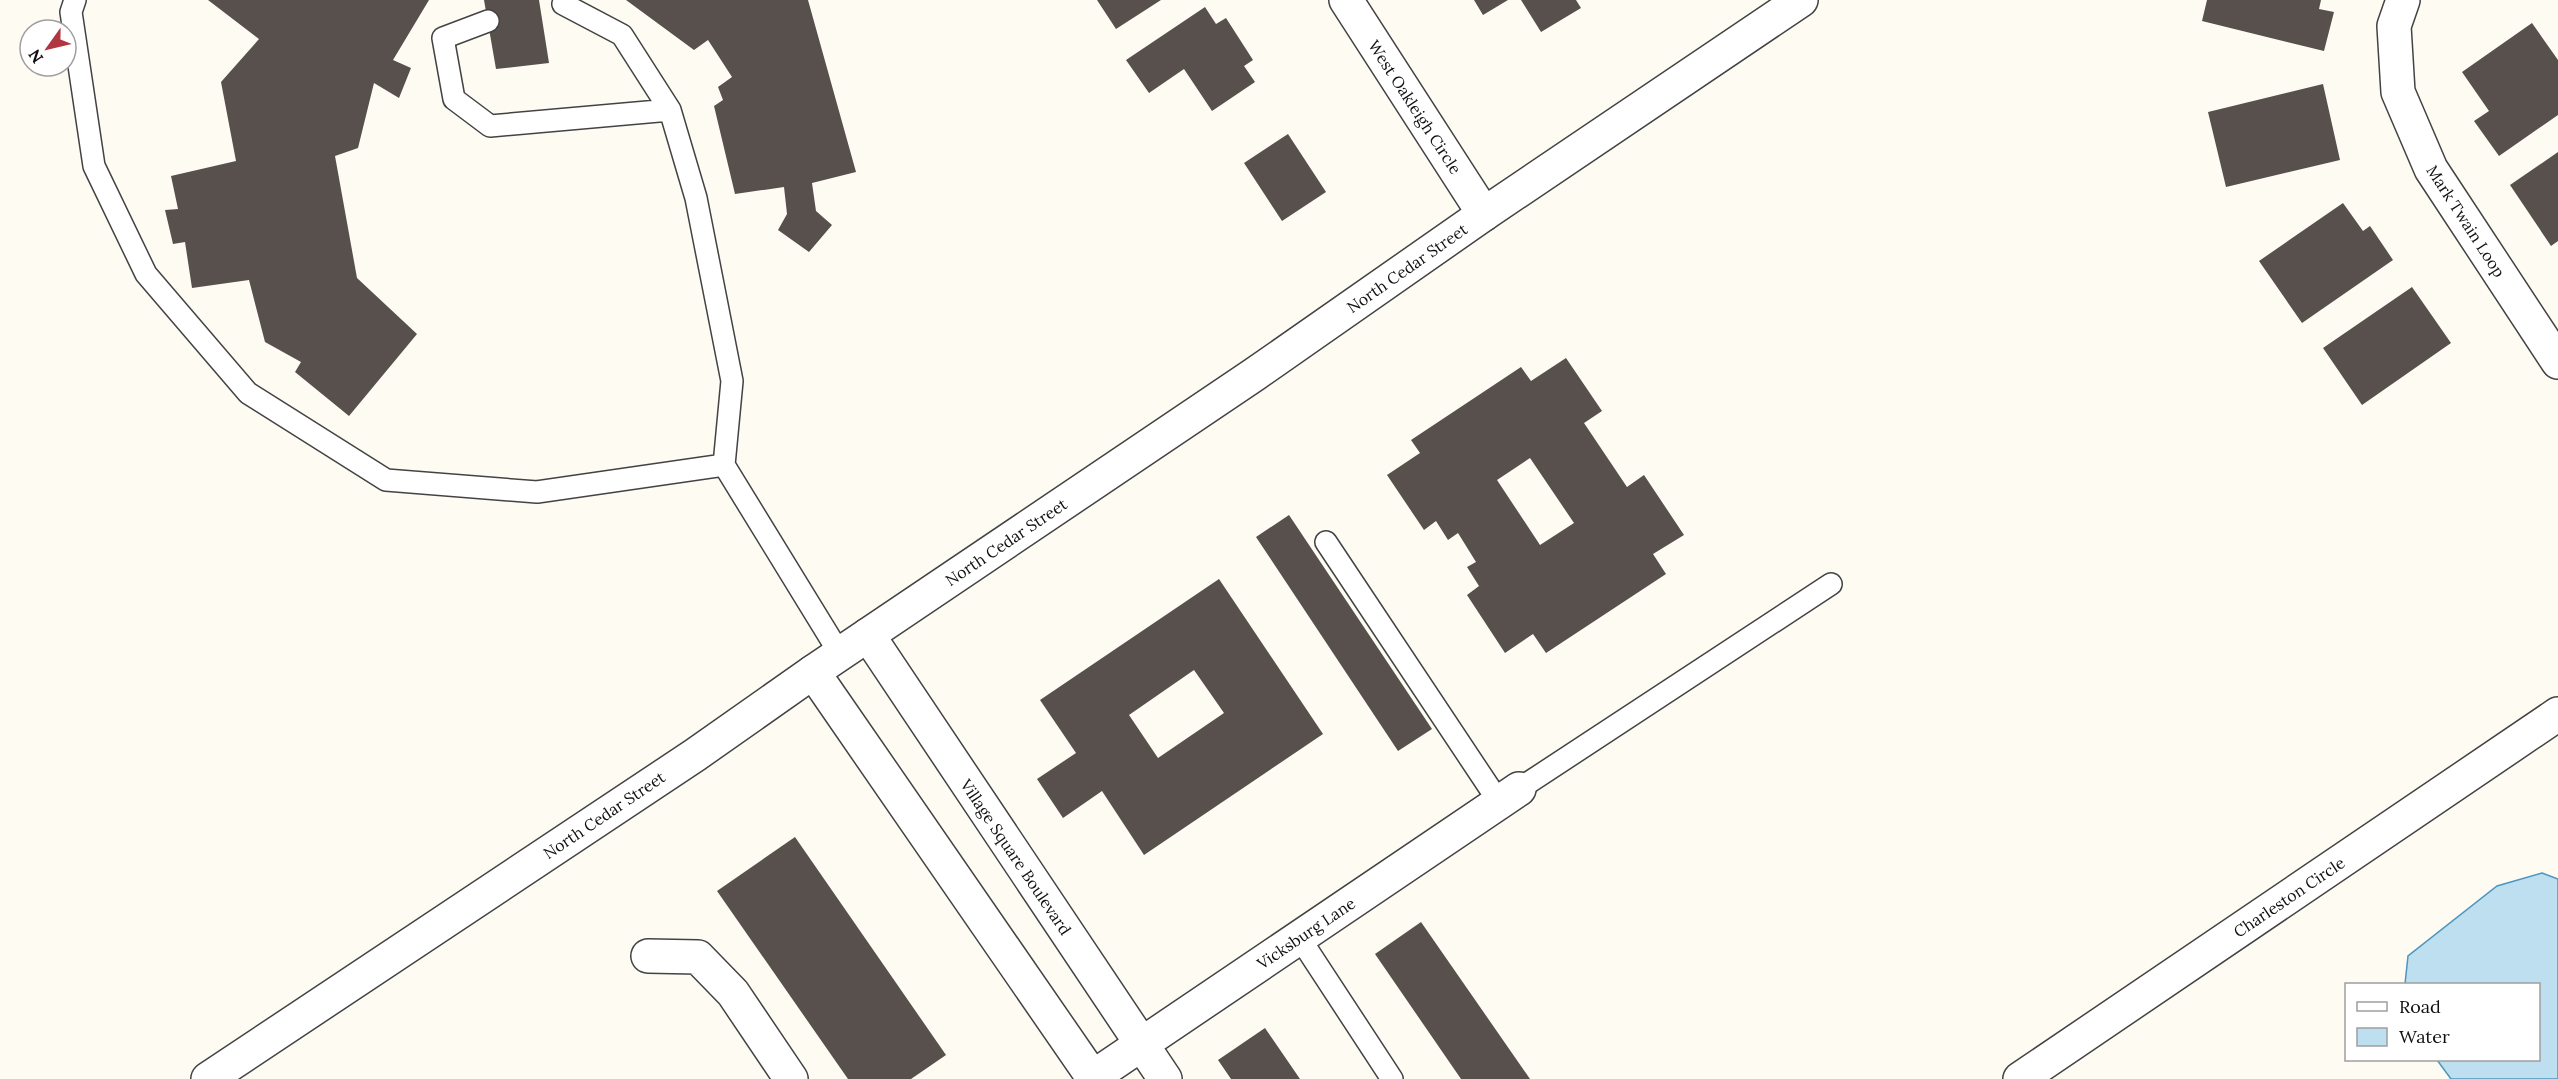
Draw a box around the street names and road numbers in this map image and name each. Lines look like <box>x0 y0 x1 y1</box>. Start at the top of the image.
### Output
street label: West Oakleigh Circle <box>1364 36 1466 178</box>
street label: Mark Twain Loop <box>2422 161 2510 281</box>
street label: North Cedar Street <box>1343 218 1472 317</box>
street label: North Cedar Street <box>941 493 1071 590</box>
street label: North Cedar Street <box>539 766 669 863</box>
street label: Village Square Boulevard <box>956 775 1076 939</box>
street label: Charleston Circle <box>2230 852 2349 942</box>
street label: Vicksburg Lane <box>1252 893 1359 974</box>

